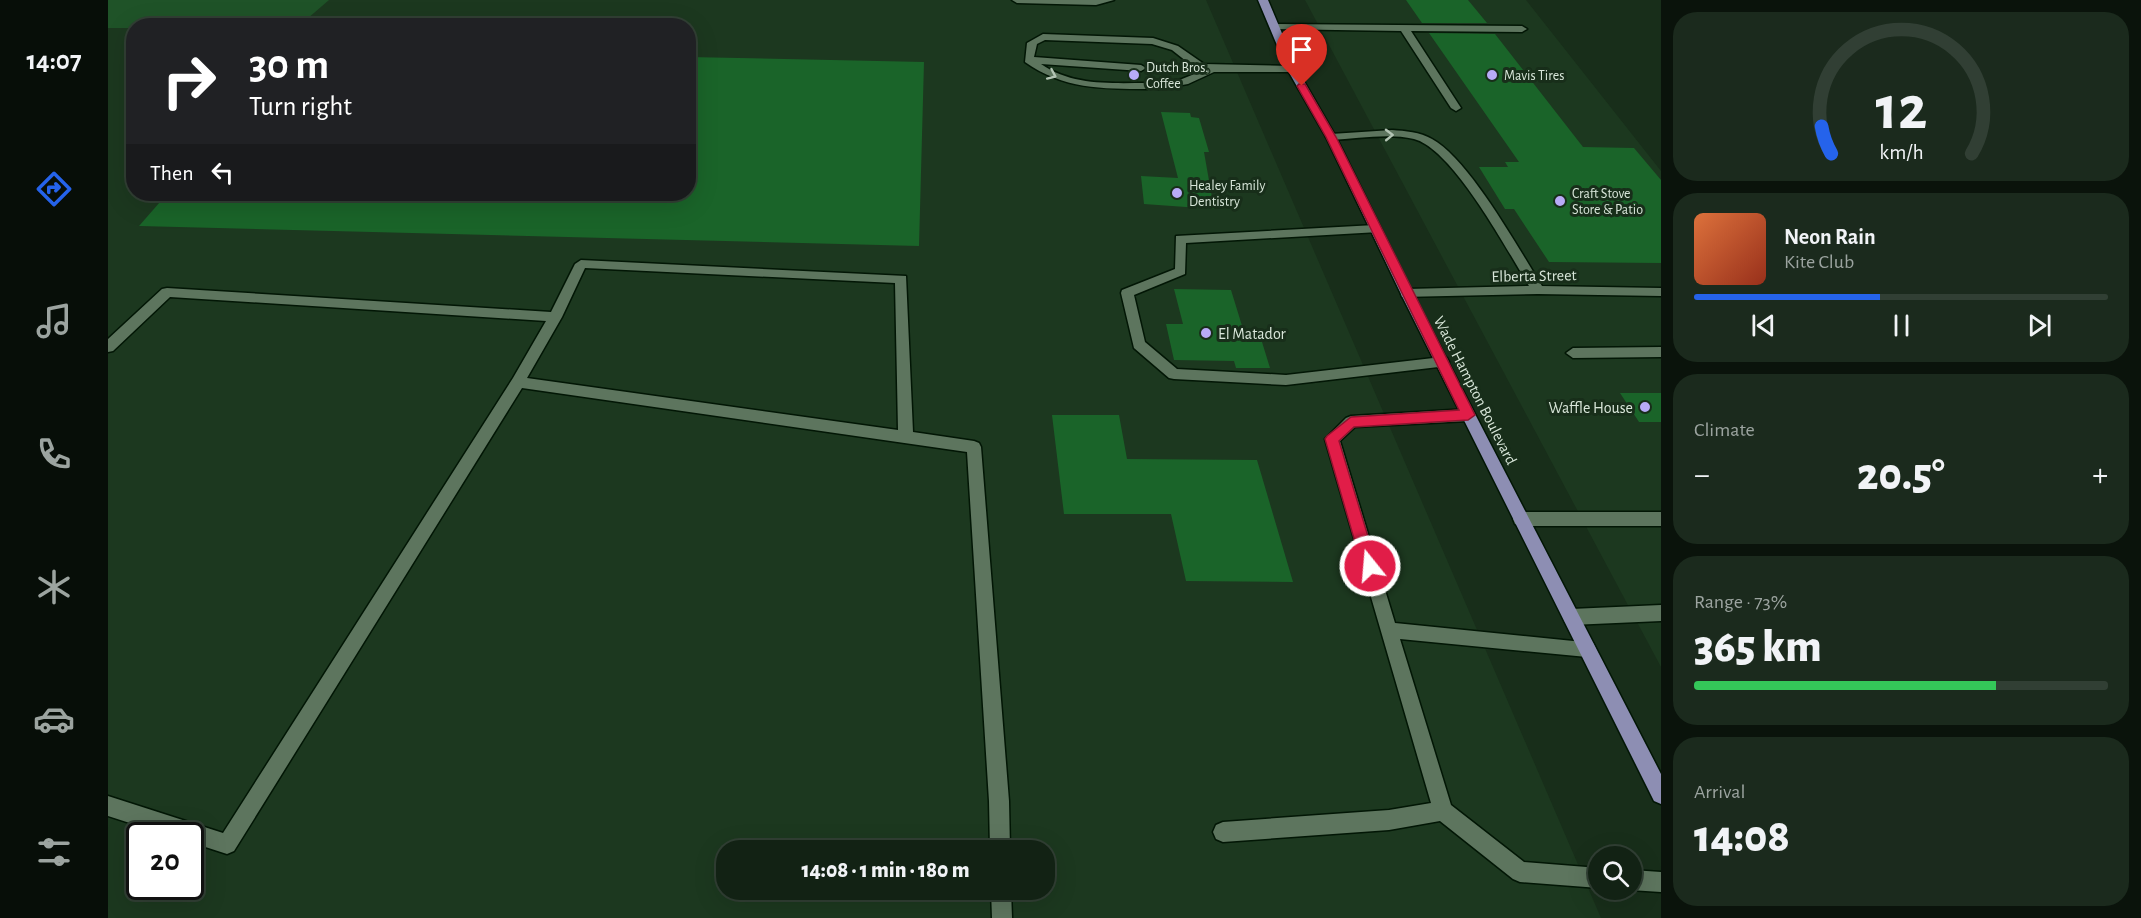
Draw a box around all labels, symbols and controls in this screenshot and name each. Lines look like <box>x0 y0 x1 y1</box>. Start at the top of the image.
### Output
pin <box>1276 24 1327 86</box>
icon: arrive <box>1285 33 1318 66</box>
icon: right <box>150 42 228 120</box>
text: 30 m <box>249 44 329 86</box>
text: 14:07 <box>26 47 82 74</box>
place label: Dutch Bros. Coffee <box>1146 61 1208 91</box>
one-way arrow <box>1046 68 1057 80</box>
marker: Dutch Bros. Coffee <box>1127 68 1141 82</box>
marker: Mavis Tires <box>1485 68 1499 82</box>
place label: Mavis Tires <box>1504 69 1564 83</box>
text: 12 <box>1875 78 1927 140</box>
text: Turn right <box>249 93 352 120</box>
one-way arrow <box>1385 128 1394 141</box>
text: km/h <box>1879 142 1923 163</box>
icon: left <box>206 156 239 189</box>
text: Then <box>150 162 194 184</box>
icon: directions <box>33 168 75 210</box>
place label: Healey Family Dentistry <box>1189 179 1265 209</box>
marker: Healey Family Dentistry <box>1170 186 1184 200</box>
place label: Craft Stove Store & Patio <box>1572 187 1643 217</box>
marker: Craft Stove Store & Patio <box>1553 194 1567 208</box>
text: Neon Rain <box>1784 226 1876 248</box>
text: Kite Club <box>1784 252 1854 272</box>
street label: Elberta Street <box>1491 267 1577 285</box>
icon: music <box>33 300 75 342</box>
icon: previous <box>1747 309 1780 342</box>
icon: pause <box>1885 309 1918 342</box>
icon: next <box>2023 309 2056 342</box>
street label: Wade Hampton Boulevard <box>1431 314 1520 467</box>
marker: El Matador <box>1199 326 1213 340</box>
place label: El Matador <box>1218 326 1287 342</box>
place label: Waffle House <box>1548 400 1633 416</box>
marker: Waffle House <box>1638 400 1652 414</box>
text: Climate <box>1694 420 1755 440</box>
icon: phone <box>33 433 75 475</box>
text: 20.5° <box>1857 453 1945 498</box>
text: − <box>1694 459 1710 492</box>
text: + <box>2092 459 2108 492</box>
position arrow <box>1338 534 1402 598</box>
icon: climate <box>33 566 75 608</box>
text: Range · 73% <box>1694 592 1787 612</box>
text: 365 km <box>1694 625 1822 670</box>
icon: car <box>33 698 75 740</box>
text: Arrival <box>1694 782 1745 802</box>
text: 14:08 <box>1694 815 1790 860</box>
speed limit sign: 20 <box>126 822 204 900</box>
icon: filters <box>33 831 75 873</box>
map controls <box>1588 846 1642 900</box>
button: search <box>1588 846 1642 900</box>
text: 14:08 · 1 min · 180 m <box>801 859 970 881</box>

